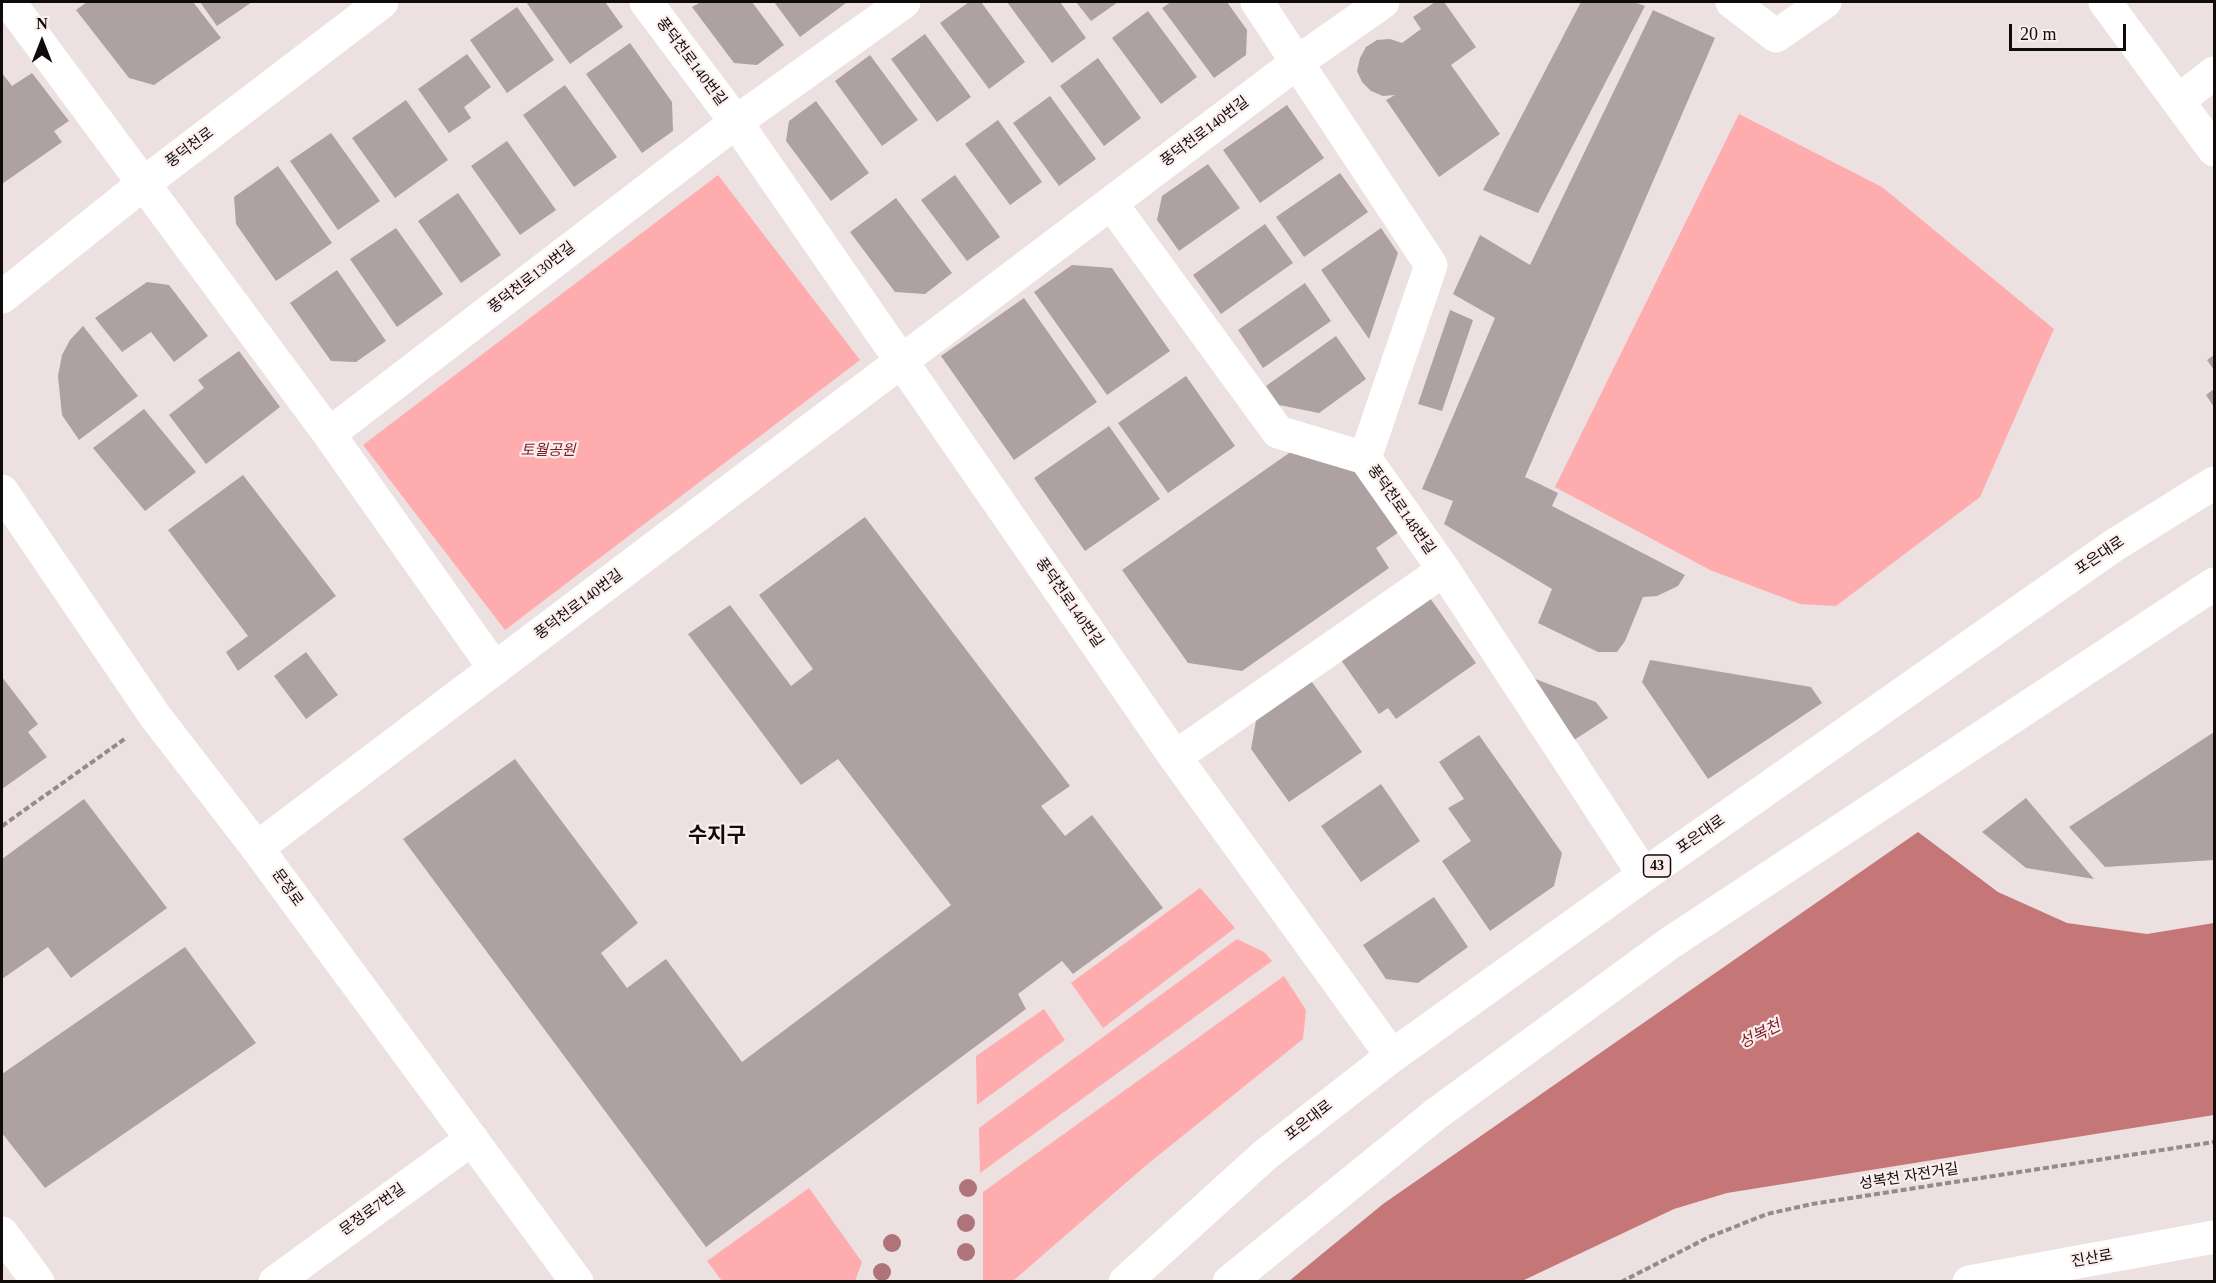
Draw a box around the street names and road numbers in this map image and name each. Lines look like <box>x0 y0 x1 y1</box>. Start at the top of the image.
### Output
street label: 풍덕천로140번길 <box>652 15 730 109</box>
street label: 풍덕천로140번길 <box>1158 93 1252 171</box>
street label: 풍덕천로 <box>163 124 217 172</box>
street label: 풍덕천로130번길 <box>485 238 579 318</box>
street label: 풍덕천로148번길 <box>1363 462 1439 558</box>
street label: 포은대로 <box>2072 533 2128 579</box>
street label: 풍덕천로140번길 <box>1031 555 1107 651</box>
street label: 풍덕천로140번길 <box>532 566 626 644</box>
street label: 포은대로 <box>1673 812 1729 858</box>
road number: 43 <box>1644 855 1670 877</box>
street label: 문정로 <box>268 866 306 910</box>
street label: 포은대로 <box>1282 1097 1336 1145</box>
street label: 성복천 자전거길 <box>1858 1160 1960 1194</box>
street label: 문정로7번길 <box>337 1180 409 1240</box>
street label: 진산로 <box>2070 1247 2114 1271</box>

